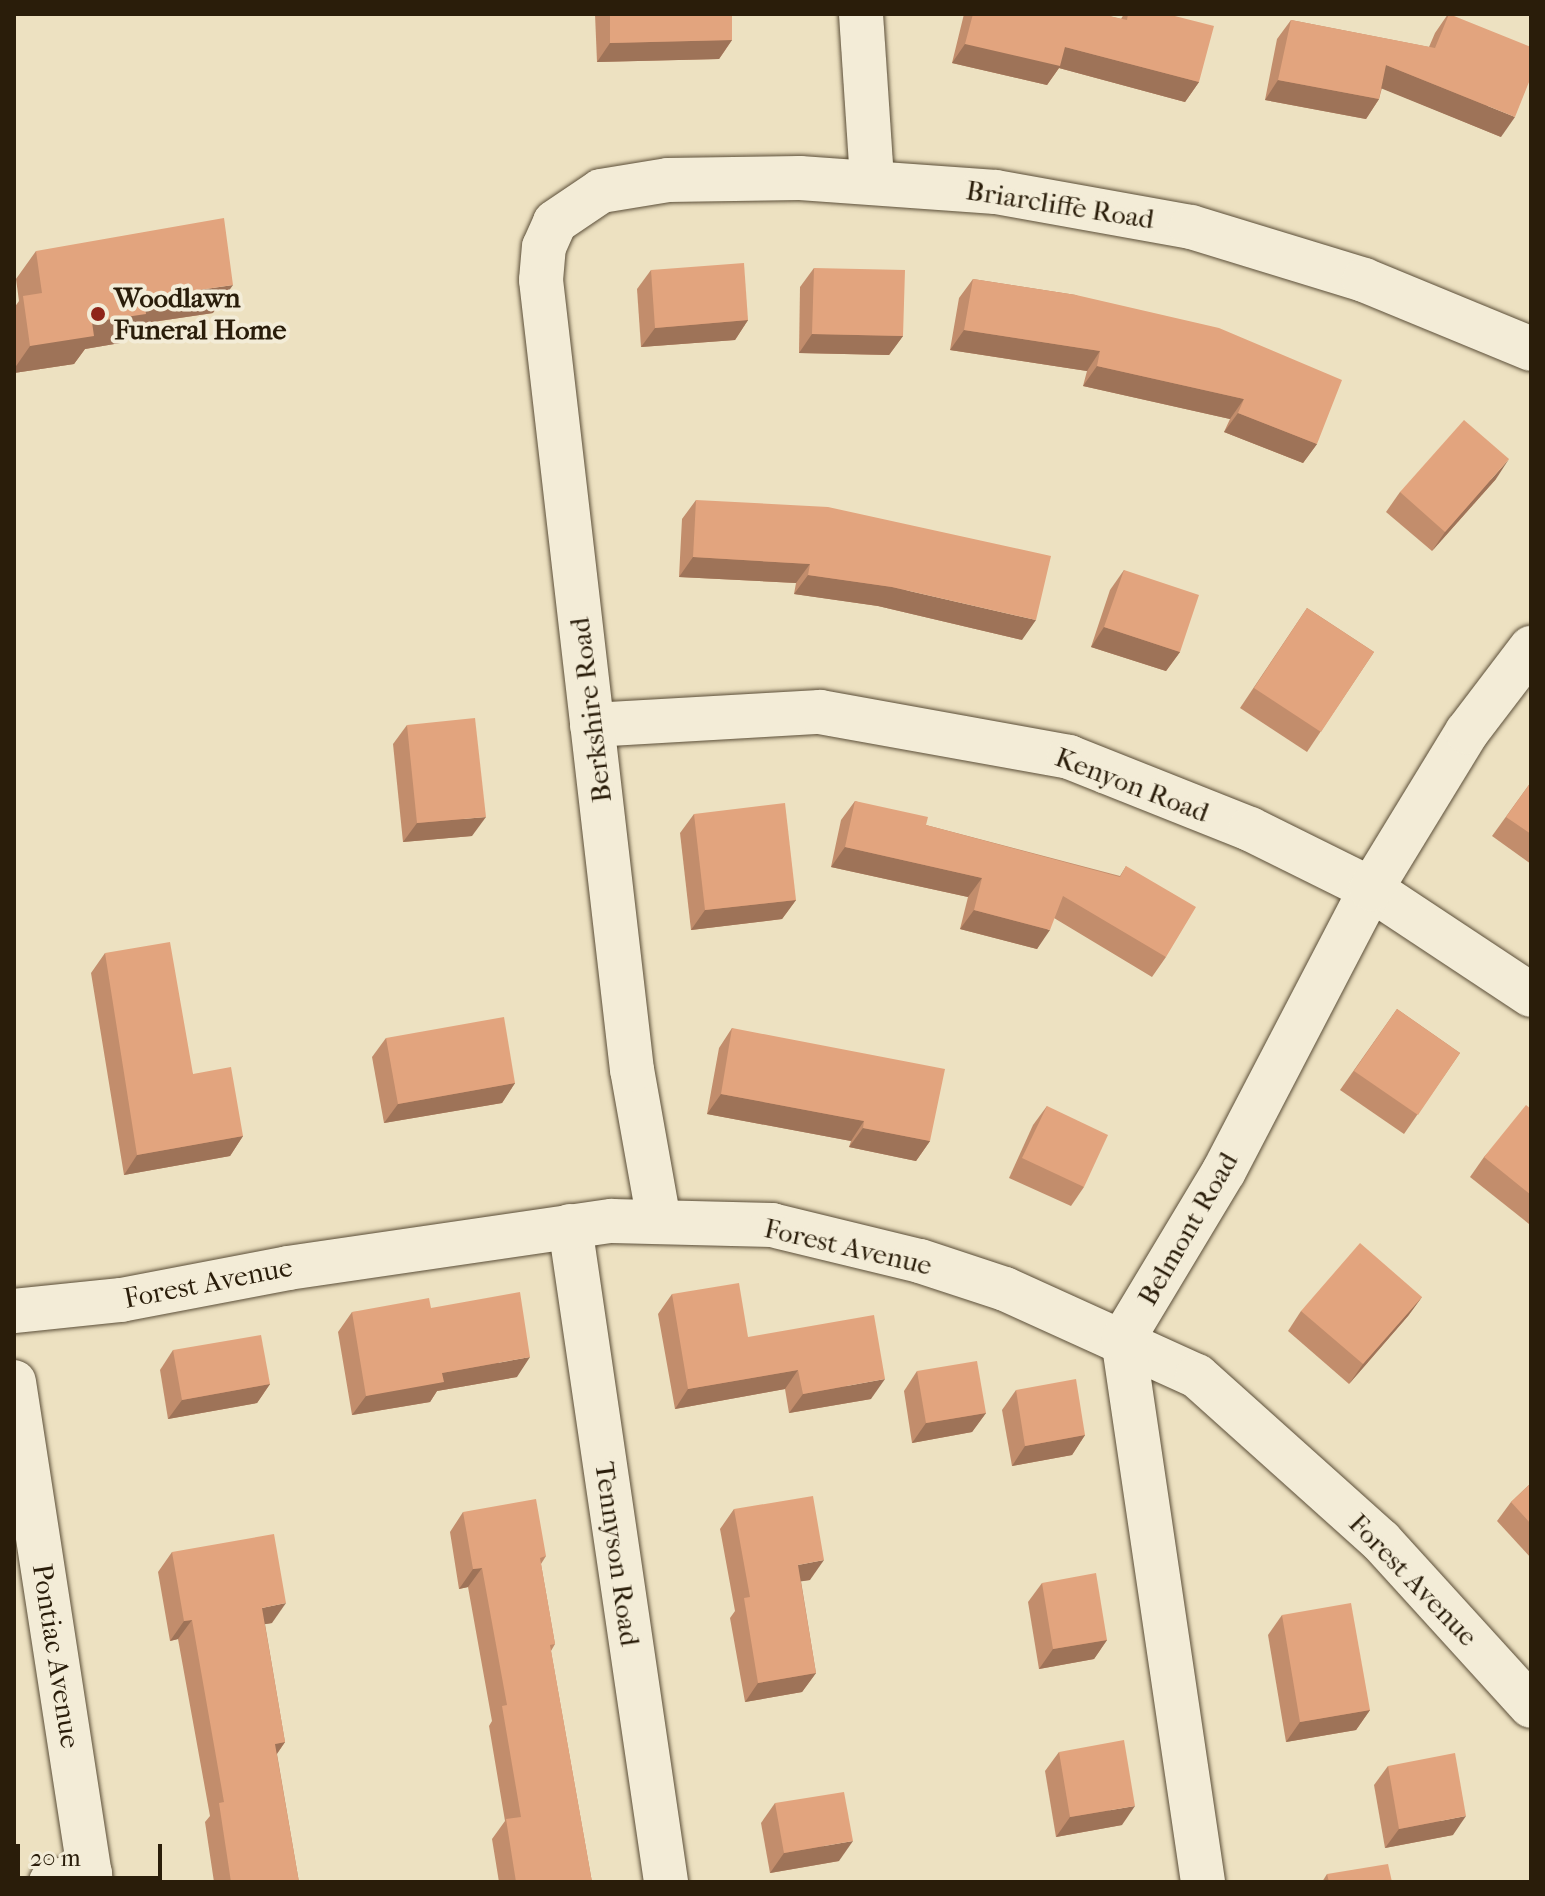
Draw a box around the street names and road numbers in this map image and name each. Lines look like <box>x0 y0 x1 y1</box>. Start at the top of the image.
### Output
street label: Briarcliffe Road <box>963 174 1157 236</box>
street label: Berkshire Road <box>563 616 619 804</box>
street label: Kenyon Road <box>1050 740 1214 830</box>
street label: Belmont Road <box>1131 1146 1245 1312</box>
street label: Forest Avenue <box>761 1211 935 1283</box>
street label: Forest Avenue <box>121 1250 295 1316</box>
street label: Tennyson Road <box>587 1460 647 1648</box>
street label: Forest Avenue <box>1341 1507 1485 1653</box>
street label: Pontiac Avenue <box>25 1561 87 1751</box>

